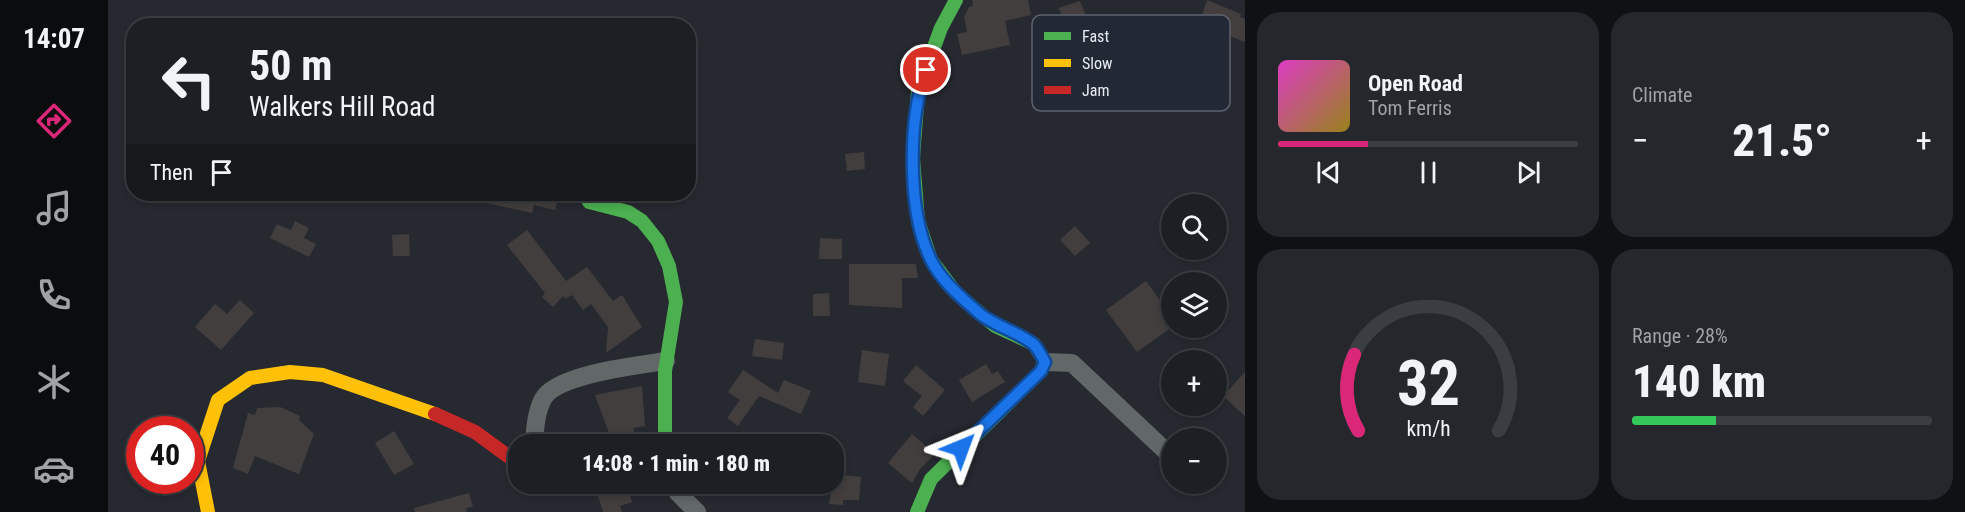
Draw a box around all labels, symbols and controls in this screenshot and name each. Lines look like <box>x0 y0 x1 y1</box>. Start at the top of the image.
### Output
legend <box>1032 15 1230 111</box>
text: 14:07 <box>23 23 85 55</box>
text: Fast <box>1082 27 1109 46</box>
text: 50 m <box>249 41 332 90</box>
icon: left <box>150 42 228 120</box>
pin <box>900 44 951 95</box>
icon: arrive <box>909 53 942 86</box>
text: Slow <box>1082 54 1112 73</box>
text: Open Road <box>1368 71 1463 96</box>
text: Jam <box>1082 81 1109 100</box>
text: Climate <box>1632 83 1692 107</box>
text: Walkers Hill Road <box>249 91 435 123</box>
text: Tom Ferris <box>1368 96 1452 120</box>
icon: directions <box>33 100 75 142</box>
text: 21.5° <box>1732 114 1832 167</box>
text: − <box>1632 121 1649 160</box>
text: + <box>1916 121 1932 160</box>
icon: arrive <box>205 156 238 189</box>
icon: previous <box>1312 156 1345 189</box>
icon: pause <box>1412 156 1445 189</box>
icon: next <box>1512 156 1545 189</box>
text: Then <box>150 160 193 185</box>
icon: music <box>33 187 75 229</box>
map controls <box>1161 194 1227 494</box>
button: search <box>1161 194 1227 260</box>
button: layers <box>1161 272 1227 338</box>
icon: phone <box>33 274 75 316</box>
text: Range · 28% <box>1632 324 1728 348</box>
text: 32 <box>1396 347 1460 420</box>
button: + <box>1161 350 1227 416</box>
text: 140 km <box>1632 355 1766 408</box>
icon: climate <box>33 361 75 403</box>
speed limit sign: 40 <box>126 416 204 494</box>
position arrow <box>929 416 993 480</box>
text: km/h <box>1406 417 1450 442</box>
button: − <box>1161 428 1227 494</box>
icon: car <box>33 448 75 490</box>
text: 14:08 · 1 min · 180 m <box>582 451 770 476</box>

